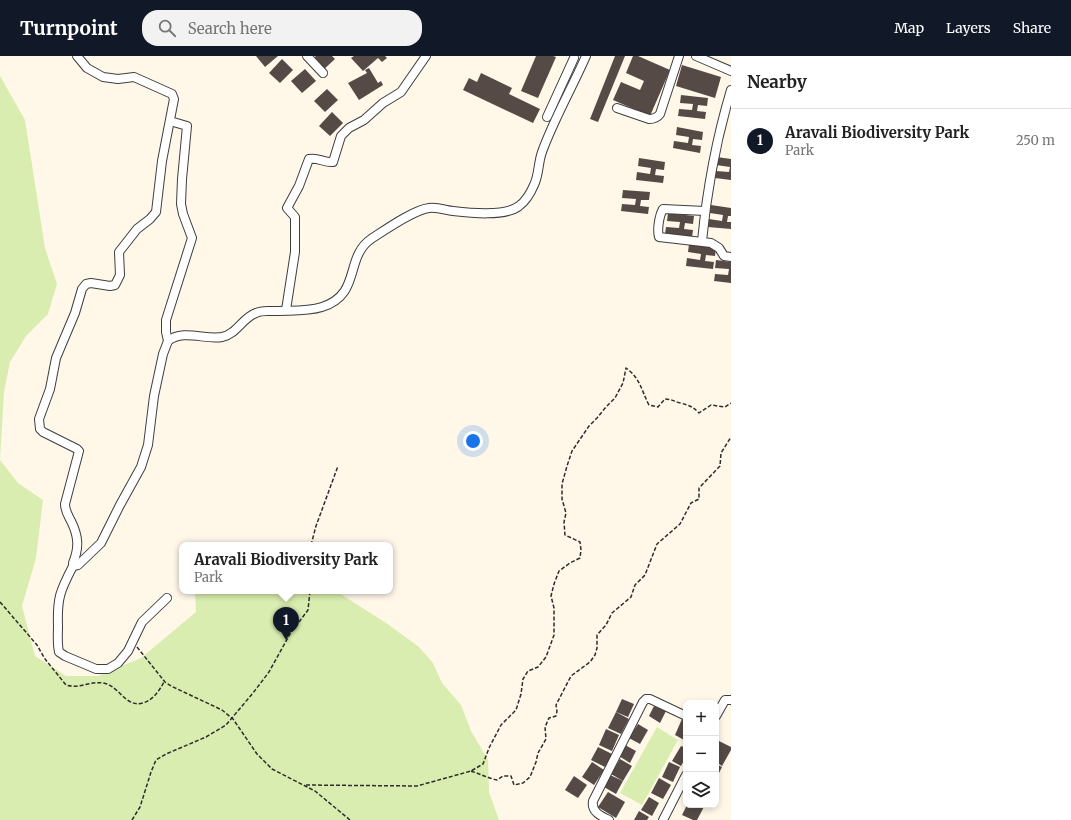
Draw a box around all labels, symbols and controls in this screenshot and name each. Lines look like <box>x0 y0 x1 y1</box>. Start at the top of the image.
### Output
search box <box>142 10 422 46</box>
text: Turnpoint <box>20 16 118 40</box>
icon: search <box>156 17 178 39</box>
text: Search here <box>188 19 272 38</box>
text: Map <box>894 19 924 37</box>
text: Layers <box>946 19 991 37</box>
text: Share <box>1013 19 1051 37</box>
text: Nearby <box>747 71 807 93</box>
text: Aravali Biodiversity Park <box>785 123 969 142</box>
text: 1 <box>757 132 763 149</box>
text: 250 m <box>1016 132 1055 149</box>
text: Park <box>785 142 814 159</box>
your location <box>463 431 483 451</box>
popup <box>179 542 393 594</box>
text: Aravali Biodiversity Park <box>194 550 378 569</box>
text: Park <box>194 569 223 586</box>
pin: 1 <box>273 607 299 640</box>
map controls <box>683 700 719 808</box>
button: + <box>683 700 719 736</box>
button: − <box>683 736 719 772</box>
button: layers <box>683 772 719 808</box>

